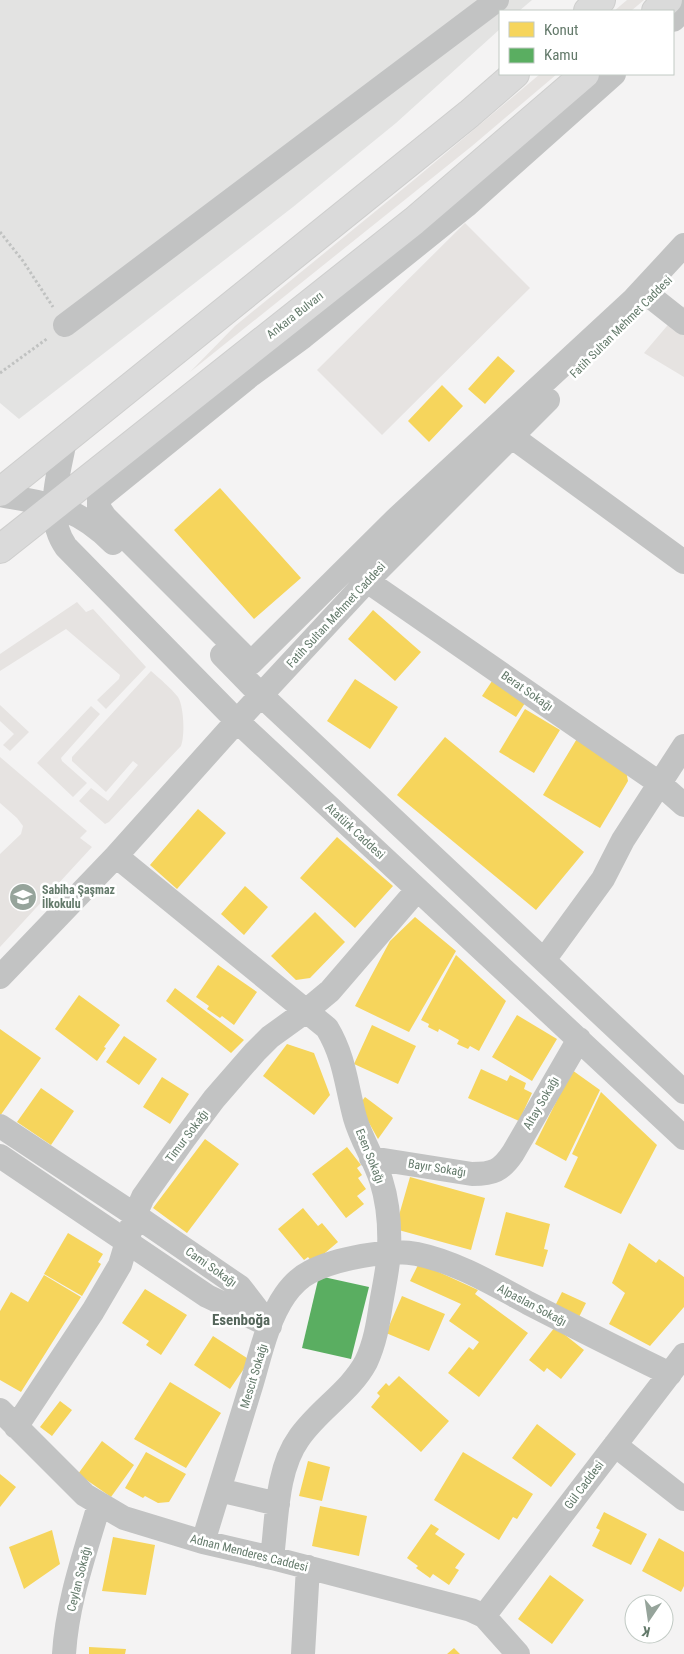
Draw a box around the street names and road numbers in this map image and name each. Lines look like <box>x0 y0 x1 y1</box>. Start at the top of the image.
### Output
street label: Fatih Sultan Mehmet Caddesi <box>567 273 675 381</box>
street label: Ankara Bulvarı <box>264 288 326 342</box>
street label: Fatih Sultan Mehmet Caddesi <box>284 560 388 670</box>
street label: Berat Sokağı <box>498 668 556 714</box>
street label: Atatürk Caddesi <box>323 800 387 862</box>
street label: Altay Sokağı <box>520 1074 562 1132</box>
street label: Timur Sokağı <box>163 1107 211 1165</box>
street label: Esen Sokağı <box>353 1127 387 1185</box>
street label: Bayır Sokağı <box>407 1157 467 1179</box>
street label: Cami Sokağı <box>183 1244 239 1290</box>
street label: Alpaslan Sokağı <box>495 1281 569 1329</box>
street label: Mescit Sokağı <box>238 1342 270 1410</box>
street label: Gül Caddesi <box>561 1458 607 1512</box>
street label: Adnan Menderes Caddesi <box>189 1532 309 1574</box>
street label: Ceylan Sokağı <box>64 1545 94 1613</box>

